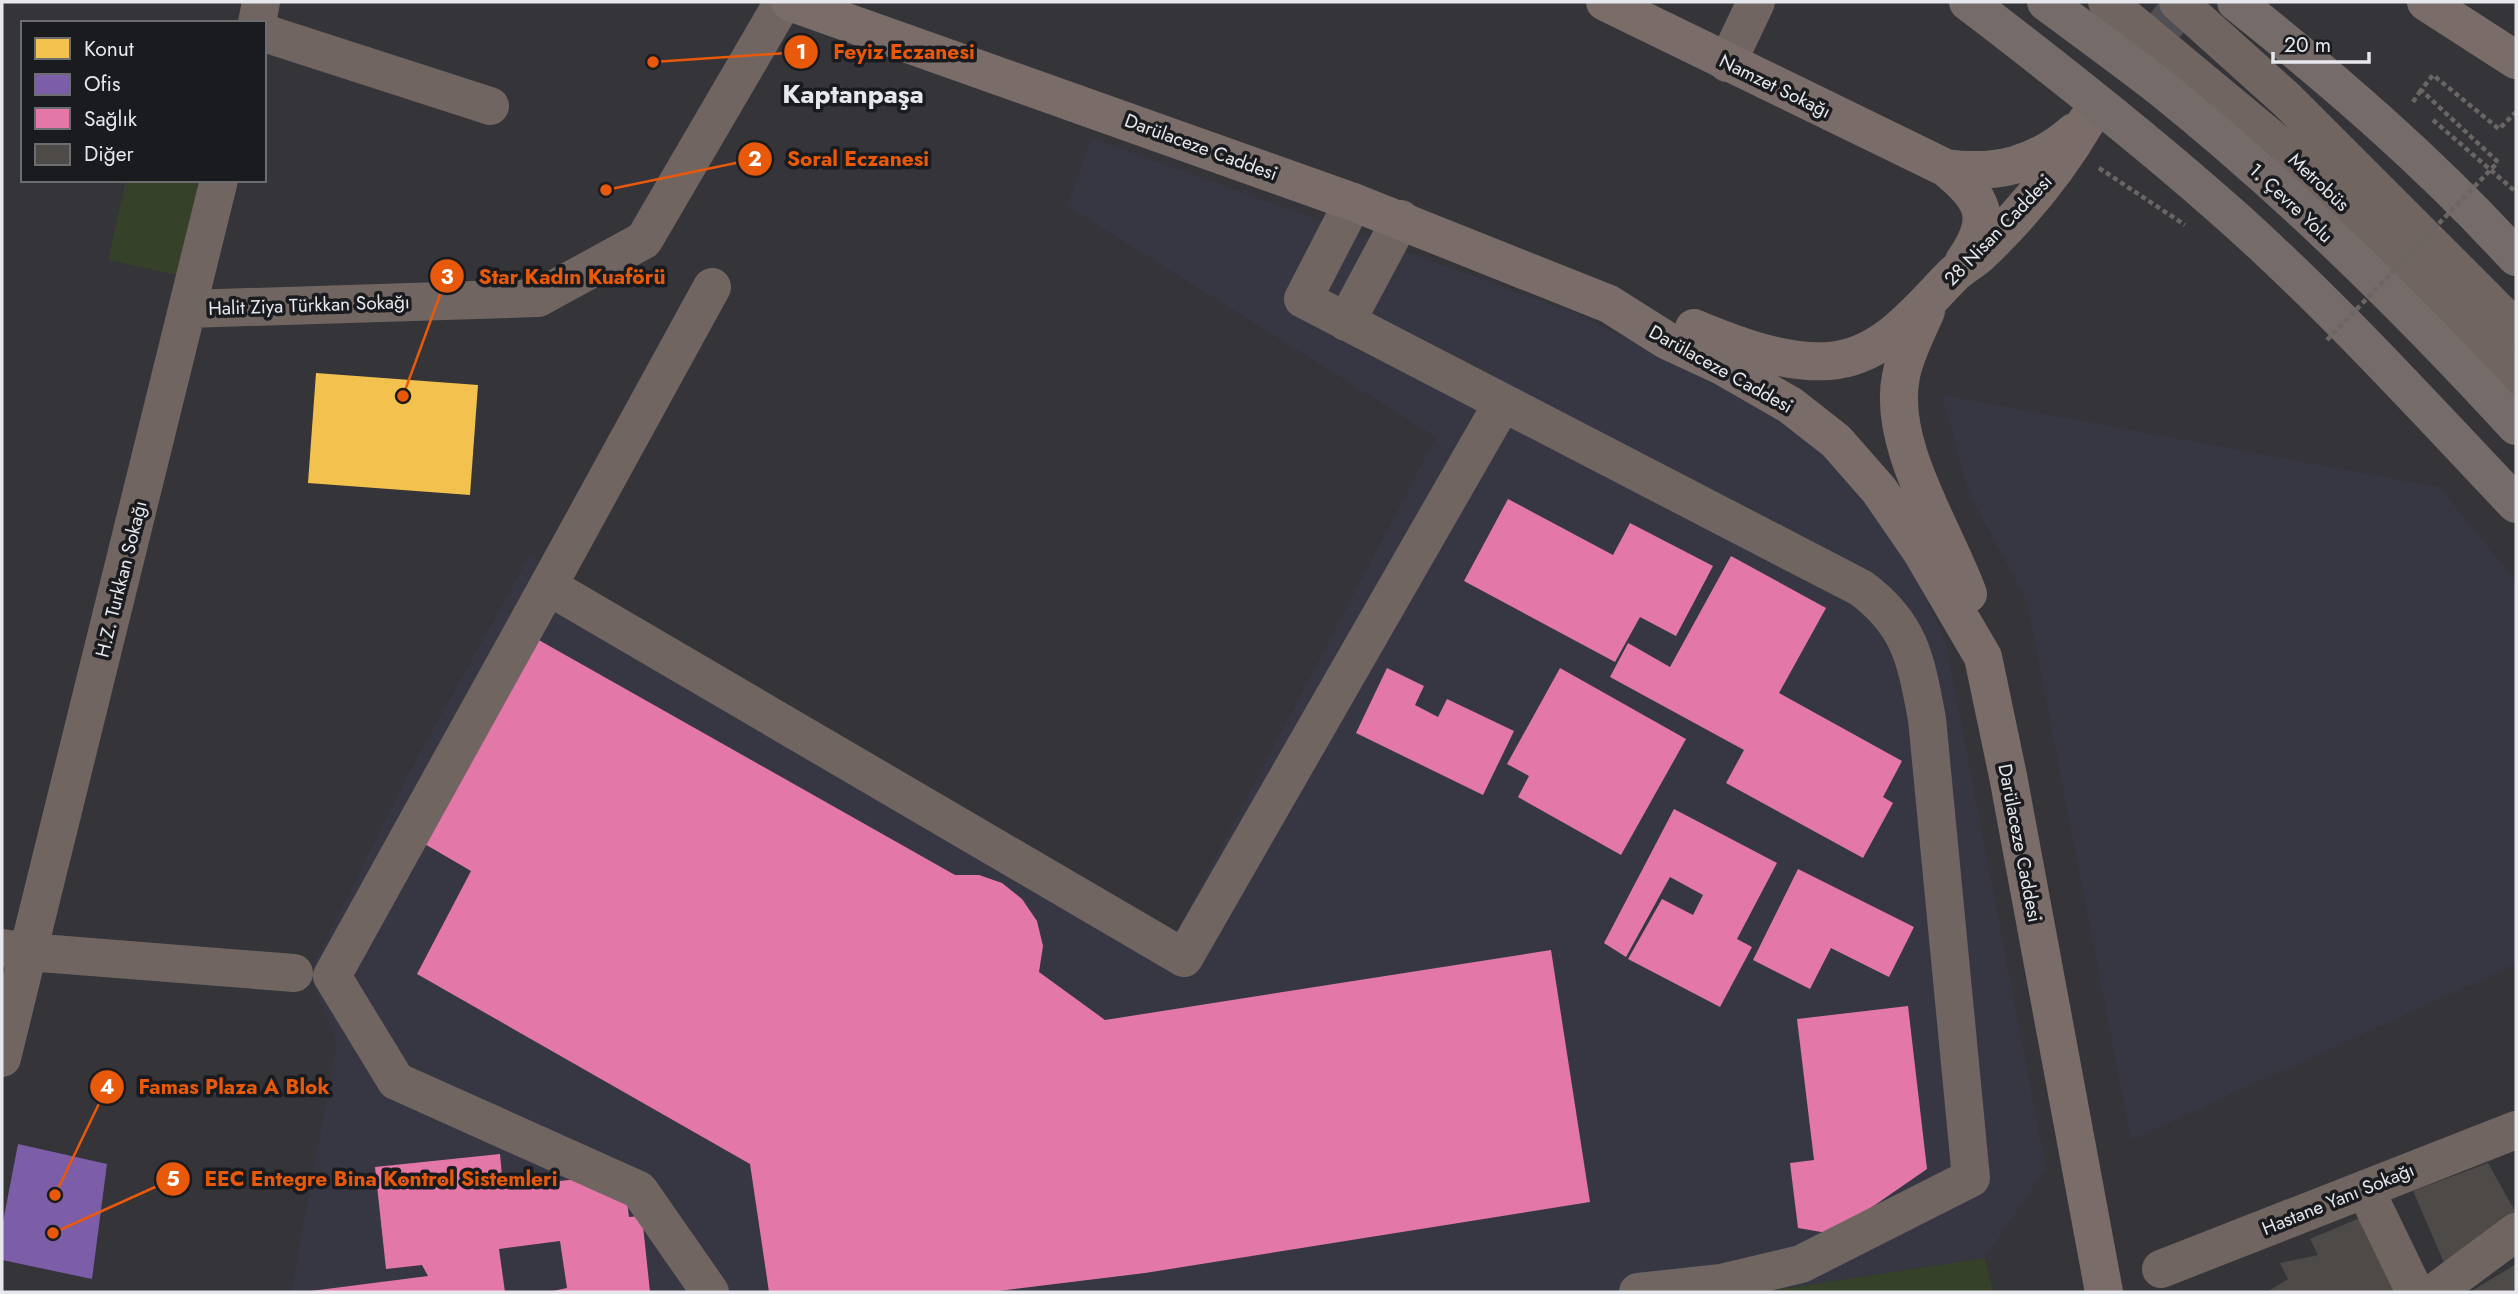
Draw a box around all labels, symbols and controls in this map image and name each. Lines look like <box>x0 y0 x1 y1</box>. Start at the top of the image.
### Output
legend <box>21 21 266 182</box>
scale bar <box>2273 21 2369 65</box>
text: 20 m <box>2284 30 2331 60</box>
callout: Feyiz Eczanesi <box>784 31 988 73</box>
text: Konut <box>84 34 134 64</box>
text: 1 <box>796 37 806 67</box>
text: Feyiz Eczanesi <box>833 37 975 67</box>
street label: Namzet Sokağı <box>1715 47 1835 125</box>
text: Ofis <box>84 69 121 99</box>
district label: Kaptanpaşa <box>782 75 924 113</box>
text: Sağlık <box>84 104 138 134</box>
street label: Darülaceze Caddesi <box>1121 107 1281 187</box>
callout: Soral Eczanesi <box>738 138 943 180</box>
text: Diğer <box>84 139 135 169</box>
text: 2 <box>748 144 762 174</box>
text: Soral Eczanesi <box>787 144 929 174</box>
street label: Metrobüs <box>2282 147 2356 218</box>
street label: 1. Çevre Yolu <box>2243 157 2339 249</box>
street label: 28 Nisan Caddesi <box>1938 168 2058 292</box>
callout: Star Kadın Kuaförü <box>429 255 679 297</box>
text: 3 <box>440 262 454 292</box>
text: Star Kadın Kuaförü <box>479 262 665 292</box>
street label: Halit Ziya Türkkan Sokağı <box>208 288 410 322</box>
street label: Darülaceze Caddesi <box>1644 318 1798 420</box>
street label: H.Z. Turkkan Sokağı <box>88 498 154 660</box>
street label: Darülaceze Caddesi <box>1991 762 2049 924</box>
callout: Famas Plaza A Blok <box>90 1066 344 1108</box>
text: 4 <box>100 1072 114 1102</box>
text: Famas Plaza A Blok <box>138 1072 330 1102</box>
street label: Hastane Yanı Sokağı <box>2258 1156 2418 1242</box>
callout: EEC Entegre Bina Kontrol Sistemleri <box>155 1158 572 1200</box>
text: 5 <box>166 1164 180 1194</box>
text: EEC Entegre Bina Kontrol Sistemleri <box>204 1164 558 1194</box>

